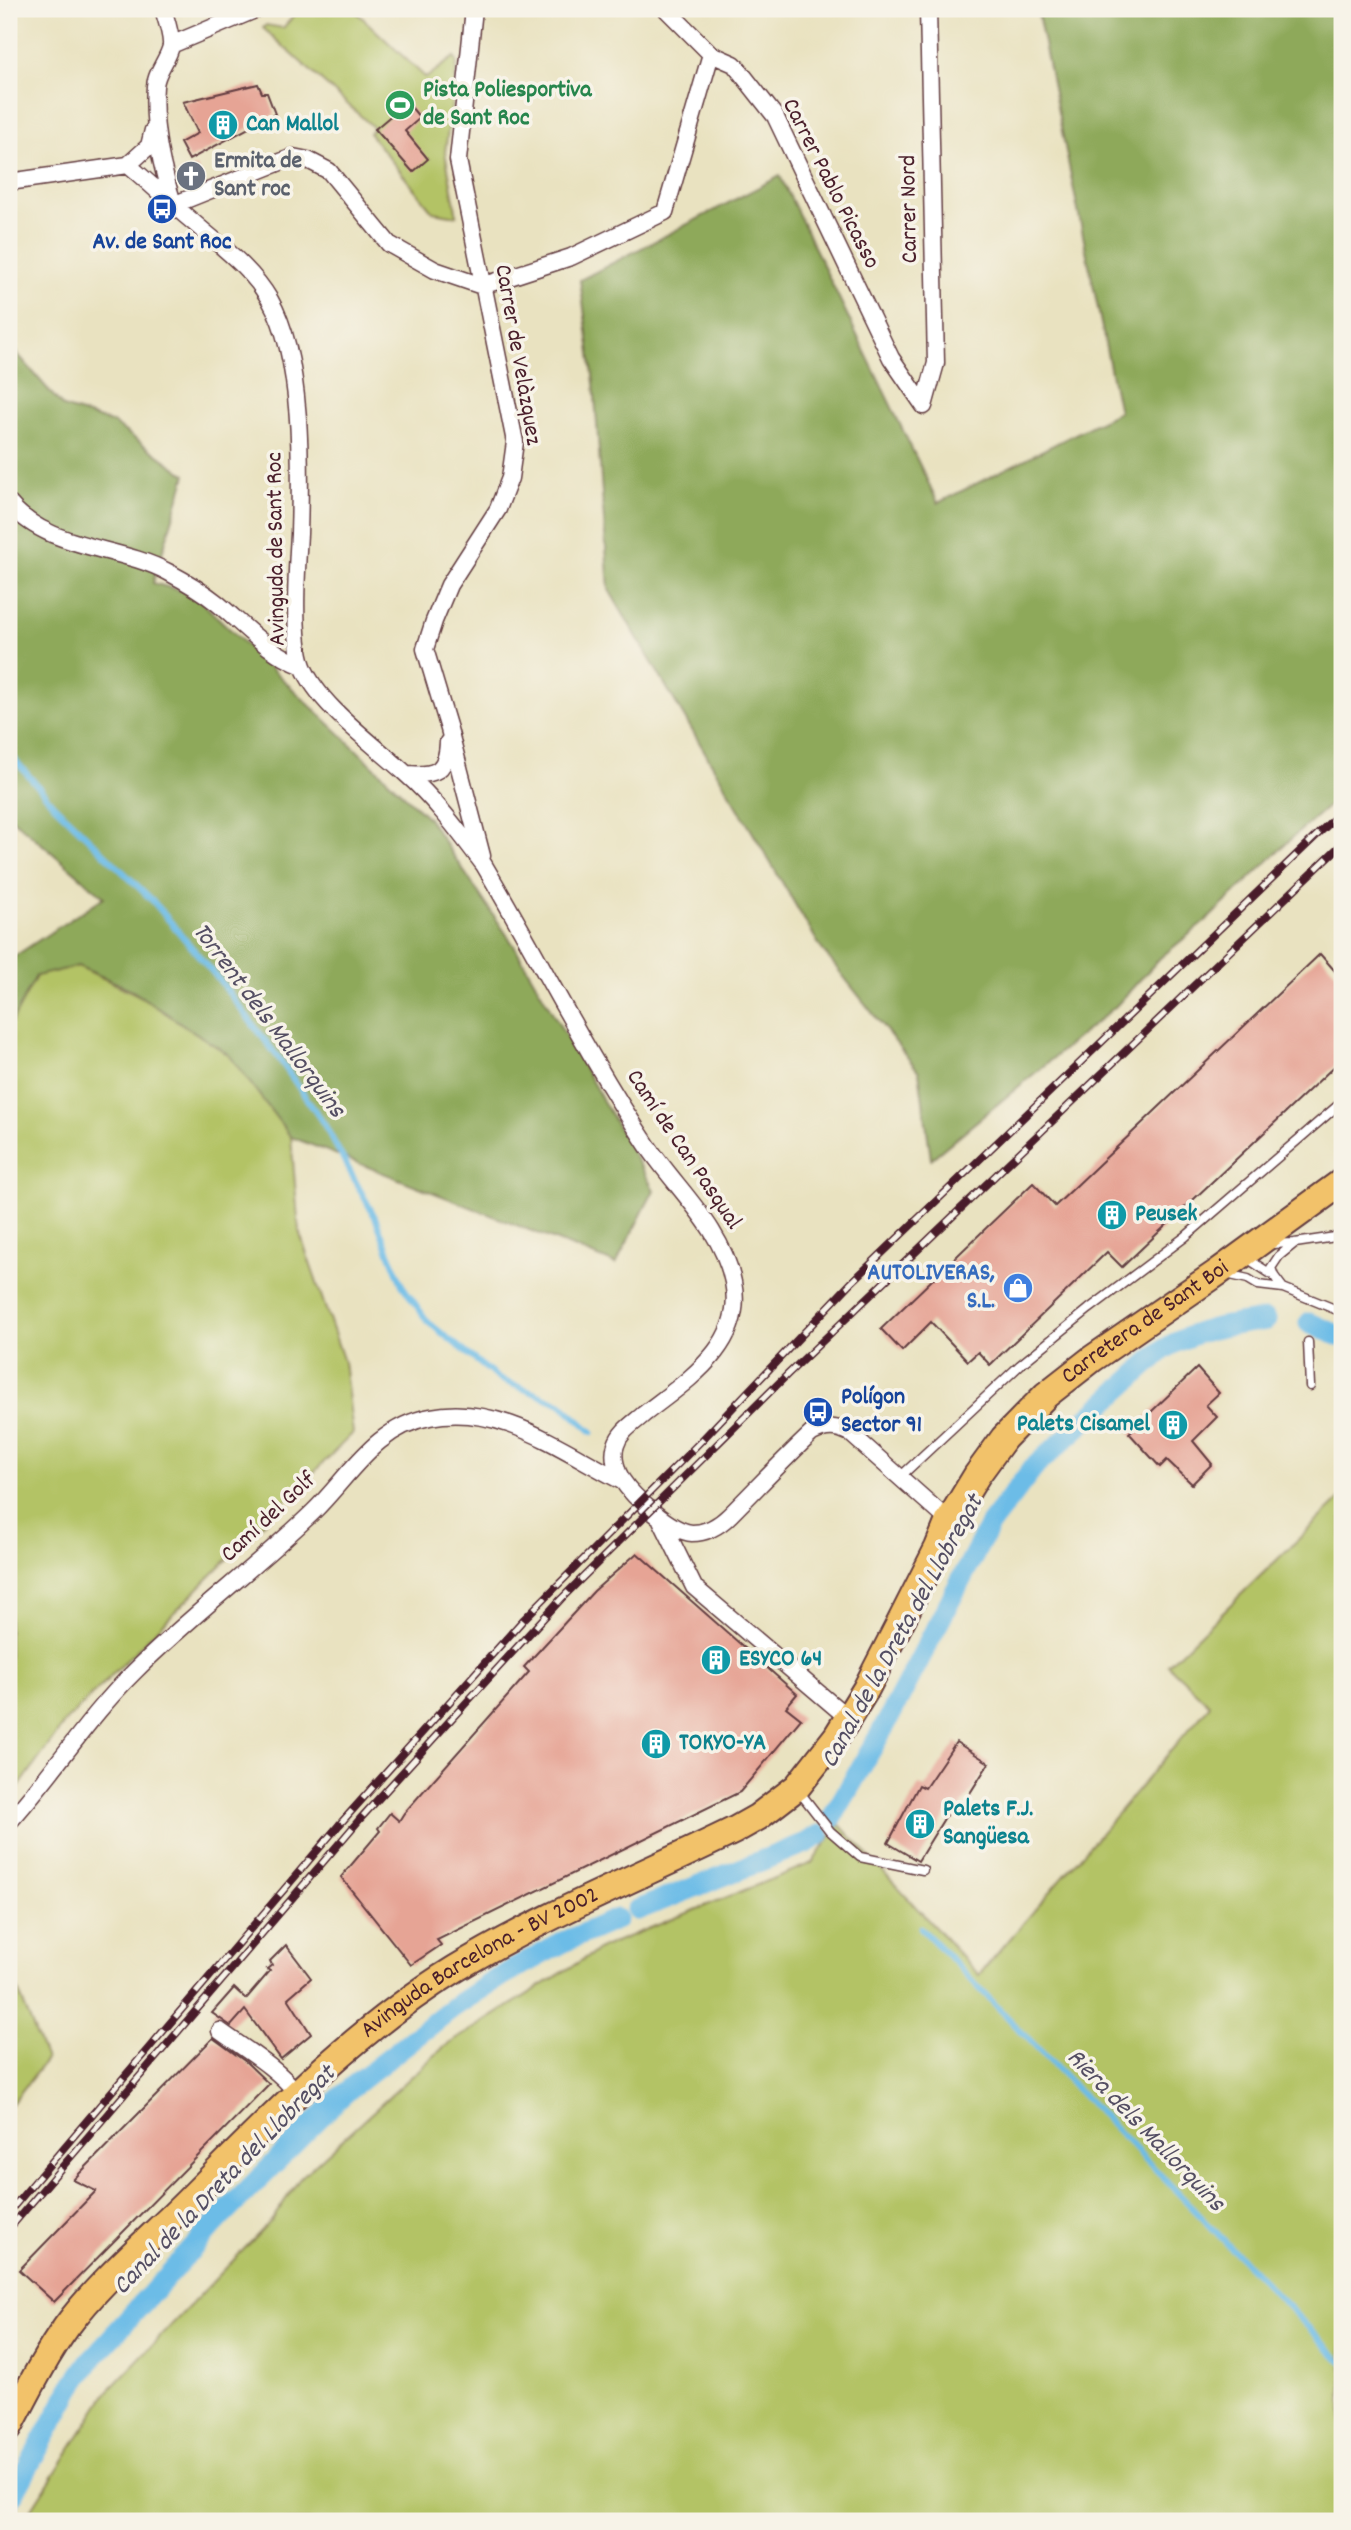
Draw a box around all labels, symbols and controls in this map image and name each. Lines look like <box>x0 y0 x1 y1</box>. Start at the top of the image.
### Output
place label: Pista Poliesportiva de Sant Roc <box>423 74 592 136</box>
sports icon: Pista Poliesportiva de Sant Roc <box>383 88 417 122</box>
street label: Carrer Pablo Picasso <box>772 93 888 275</box>
building icon: Can Mallol <box>206 108 240 142</box>
place label: Can Mallol <box>246 108 339 142</box>
place label: Ermita de Sant roc <box>214 145 303 207</box>
street label: Carrer Nord <box>892 154 928 264</box>
church icon: Ermita de Sant roc <box>174 159 208 193</box>
bus stop icon: Av. de Sant Roc <box>145 192 179 226</box>
place label: Av. de Sant Roc <box>92 226 232 260</box>
street label: Carrer de Velàzquez <box>484 262 550 448</box>
street label: Avinguda de Sant Roc <box>258 452 296 646</box>
water label: Torrent dels Mallorquins <box>182 916 354 1127</box>
street label: Camí de Can Pasqual <box>617 1063 749 1237</box>
building icon: Peusek <box>1095 1198 1129 1232</box>
place label: Peusek <box>1135 1198 1197 1232</box>
street label: Carretera de Sant Boi <box>1055 1252 1237 1393</box>
place label: AUTOLIVERAS, S.L. <box>867 1257 995 1319</box>
shop icon: AUTOLIVERAS, S.L. <box>1001 1271 1035 1305</box>
place label: Polígon Sector 91 <box>841 1381 922 1443</box>
bus stop icon: Polígon Sector 91 <box>801 1395 835 1429</box>
place label: Palets Cisamel <box>1017 1408 1150 1442</box>
building icon: Palets Cisamel <box>1156 1408 1190 1442</box>
street label: Camí del Golf <box>214 1464 325 1571</box>
water label: Canal de la Dreta del Llobregat <box>812 1487 995 1775</box>
building icon: ESYCO 64 <box>699 1643 733 1677</box>
place label: ESYCO 64 <box>739 1643 822 1677</box>
building icon: TOKYO-YA <box>639 1727 673 1761</box>
place label: TOKYO-YA <box>679 1727 766 1761</box>
place label: Palets F.J. Sangüesa <box>943 1793 1033 1855</box>
building icon: Palets F.J. Sangüesa <box>903 1807 937 1841</box>
street label: Avinguda Barcelona - BV 2002 <box>354 1879 605 2047</box>
water label: Riera dels Mallorquins <box>1057 2041 1234 2222</box>
water label: Canal de la Dreta del Llobregat <box>105 2056 347 2304</box>

